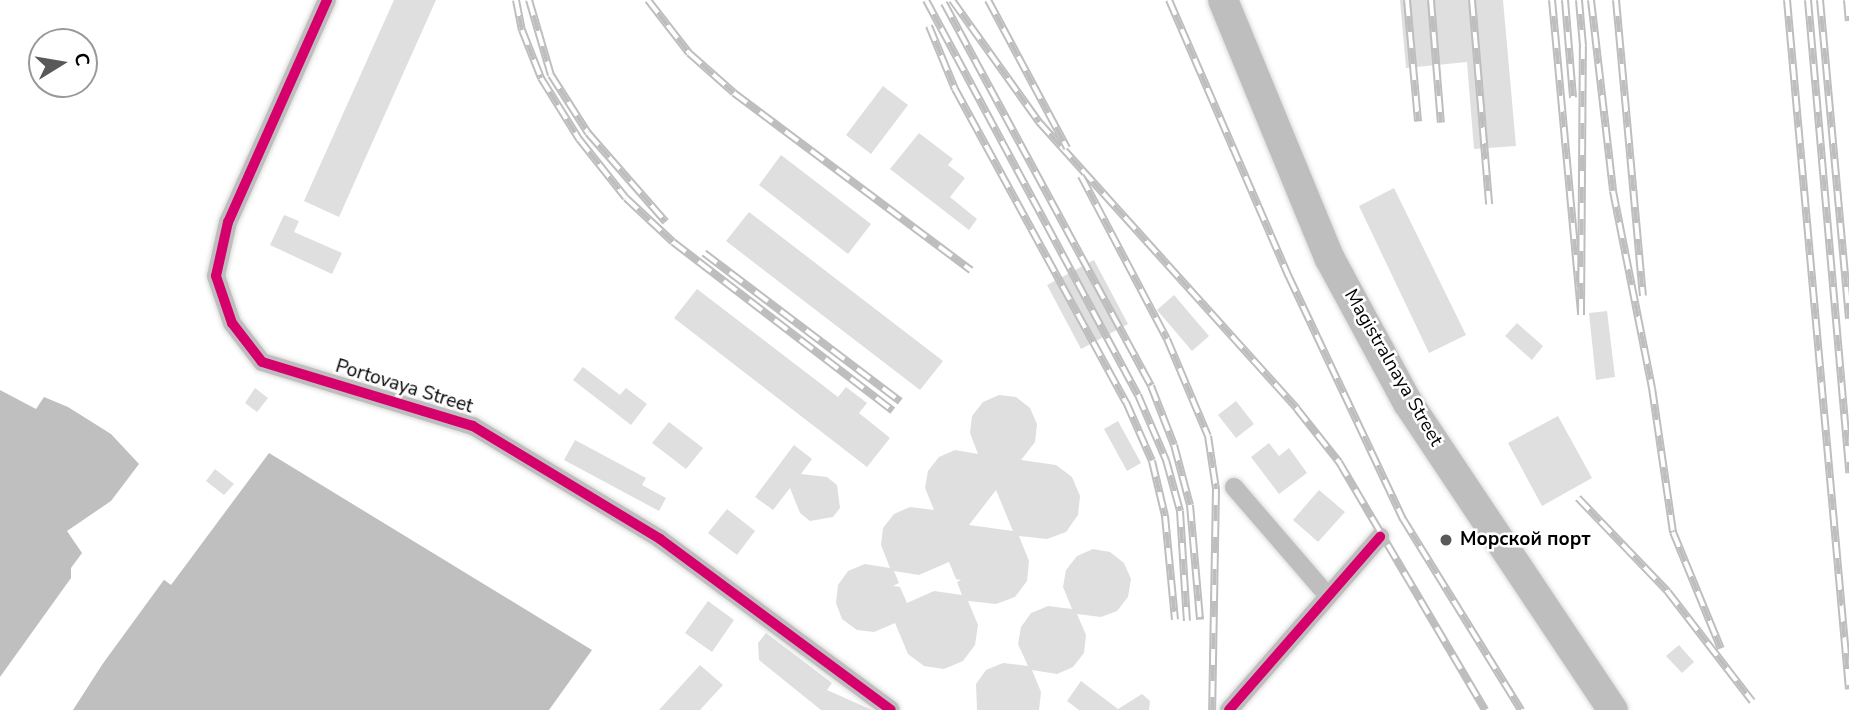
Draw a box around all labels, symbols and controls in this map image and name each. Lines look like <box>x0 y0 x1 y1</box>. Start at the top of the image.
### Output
north arrow <box>28 28 98 98</box>
text: С <box>68 51 96 68</box>
street label: Magistralnaya Street <box>1339 286 1447 450</box>
street label: Portovaya Street <box>333 355 475 419</box>
place label: Морской порт <box>1460 529 1590 551</box>
marker: Морской порт <box>1438 532 1454 548</box>

